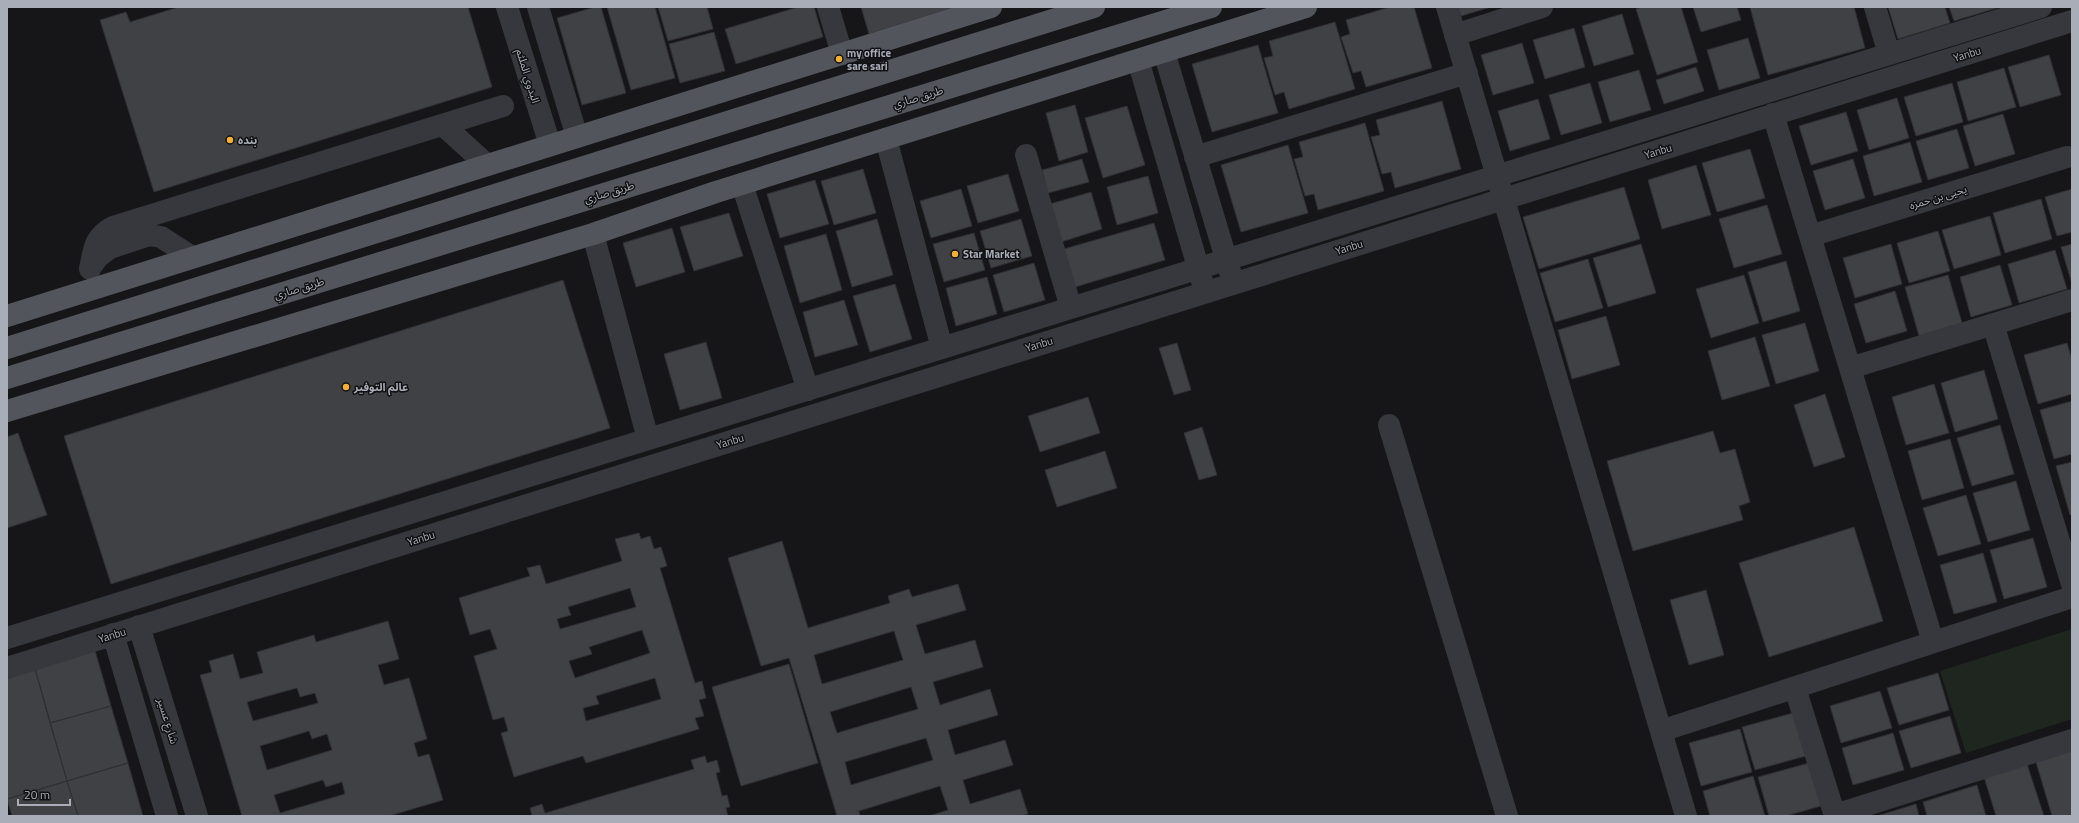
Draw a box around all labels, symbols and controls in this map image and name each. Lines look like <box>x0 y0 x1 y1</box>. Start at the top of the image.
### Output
street label: Yanbu <box>1951 42 1983 66</box>
place label: my office sare sari <box>847 45 891 74</box>
street label: البدوي الملثم <box>511 47 544 106</box>
marker: my office sare sari <box>834 54 844 64</box>
street label: طريق صاري <box>891 82 945 114</box>
place label: بنده <box>238 132 257 148</box>
marker: بنده <box>225 135 235 145</box>
street label: Yanbu <box>1642 139 1674 163</box>
street label: طريق صاري <box>582 177 636 209</box>
street label: يحيى بن حمزه <box>1907 181 1969 213</box>
street label: Yanbu <box>1333 235 1365 259</box>
place label: Star Market <box>963 246 1019 262</box>
marker: Star Market <box>950 249 960 259</box>
street label: طريق صاري <box>272 273 326 305</box>
street label: Yanbu <box>1023 332 1055 356</box>
place label: عالم التوفير <box>353 379 408 396</box>
marker: عالم التوفير <box>341 382 351 392</box>
street label: Yanbu <box>714 429 746 453</box>
street label: Yanbu <box>405 526 437 550</box>
street label: Yanbu <box>96 623 128 647</box>
street label: شارع عسير <box>153 695 183 746</box>
scale bar <box>18 781 70 807</box>
text: 20 m <box>24 785 50 804</box>

